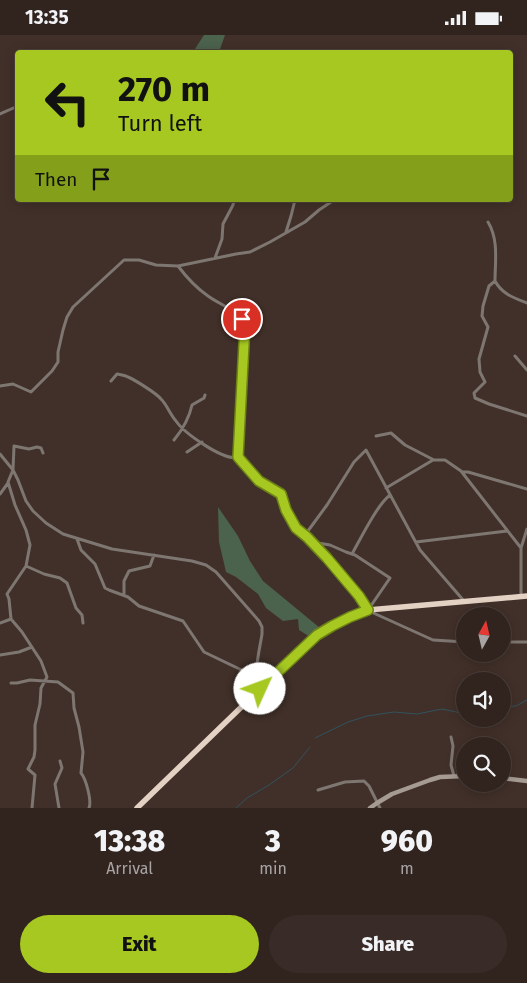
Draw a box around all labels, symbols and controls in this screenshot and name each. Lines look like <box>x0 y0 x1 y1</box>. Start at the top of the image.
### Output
text: 13:35 <box>25 6 69 29</box>
text: 270 m <box>118 68 210 110</box>
icon: left <box>35 70 100 135</box>
text: Turn left <box>118 110 202 137</box>
icon: arrive <box>87 165 115 193</box>
text: Then <box>35 168 77 191</box>
pin <box>221 298 263 340</box>
icon: arrive <box>228 305 256 333</box>
north arrow <box>456 607 511 663</box>
map controls <box>456 607 511 792</box>
position arrow <box>233 662 285 714</box>
button: sound <box>456 672 511 727</box>
button: search <box>456 737 511 792</box>
text: 13:38 <box>94 823 165 859</box>
text: 3 <box>265 823 281 859</box>
text: 960 <box>381 823 433 859</box>
text: Arrival <box>106 859 153 878</box>
text: min <box>259 859 287 878</box>
text: m <box>400 859 414 878</box>
button: Exit <box>20 915 259 973</box>
button: Share <box>269 915 507 973</box>

